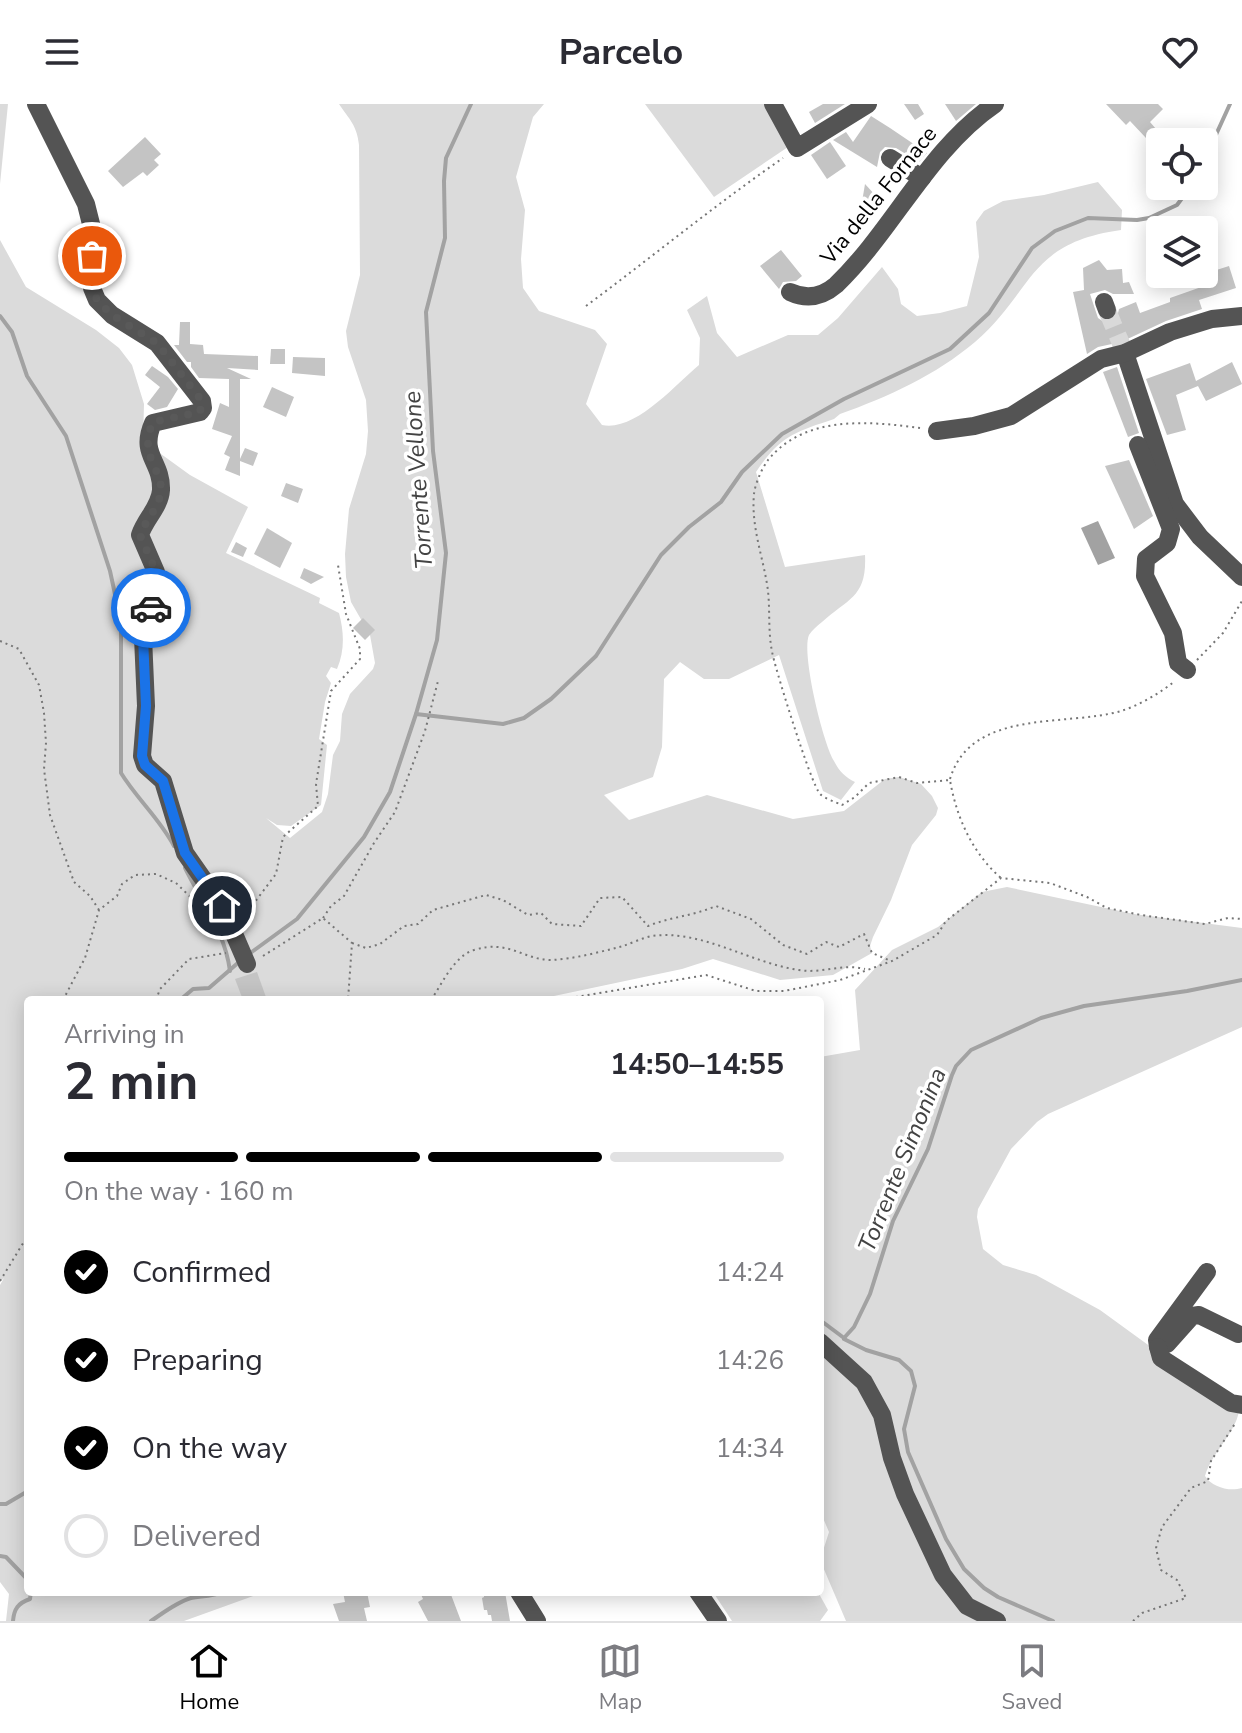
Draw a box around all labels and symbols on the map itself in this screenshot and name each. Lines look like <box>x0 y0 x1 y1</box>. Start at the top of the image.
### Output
street label: Via della Fornace <box>813 120 944 272</box>
pin <box>58 222 126 290</box>
water label: Torrente Vellone <box>396 390 440 570</box>
courier <box>111 568 191 648</box>
pin <box>188 872 256 940</box>
water label: Torrente Simonina <box>850 1063 954 1257</box>

